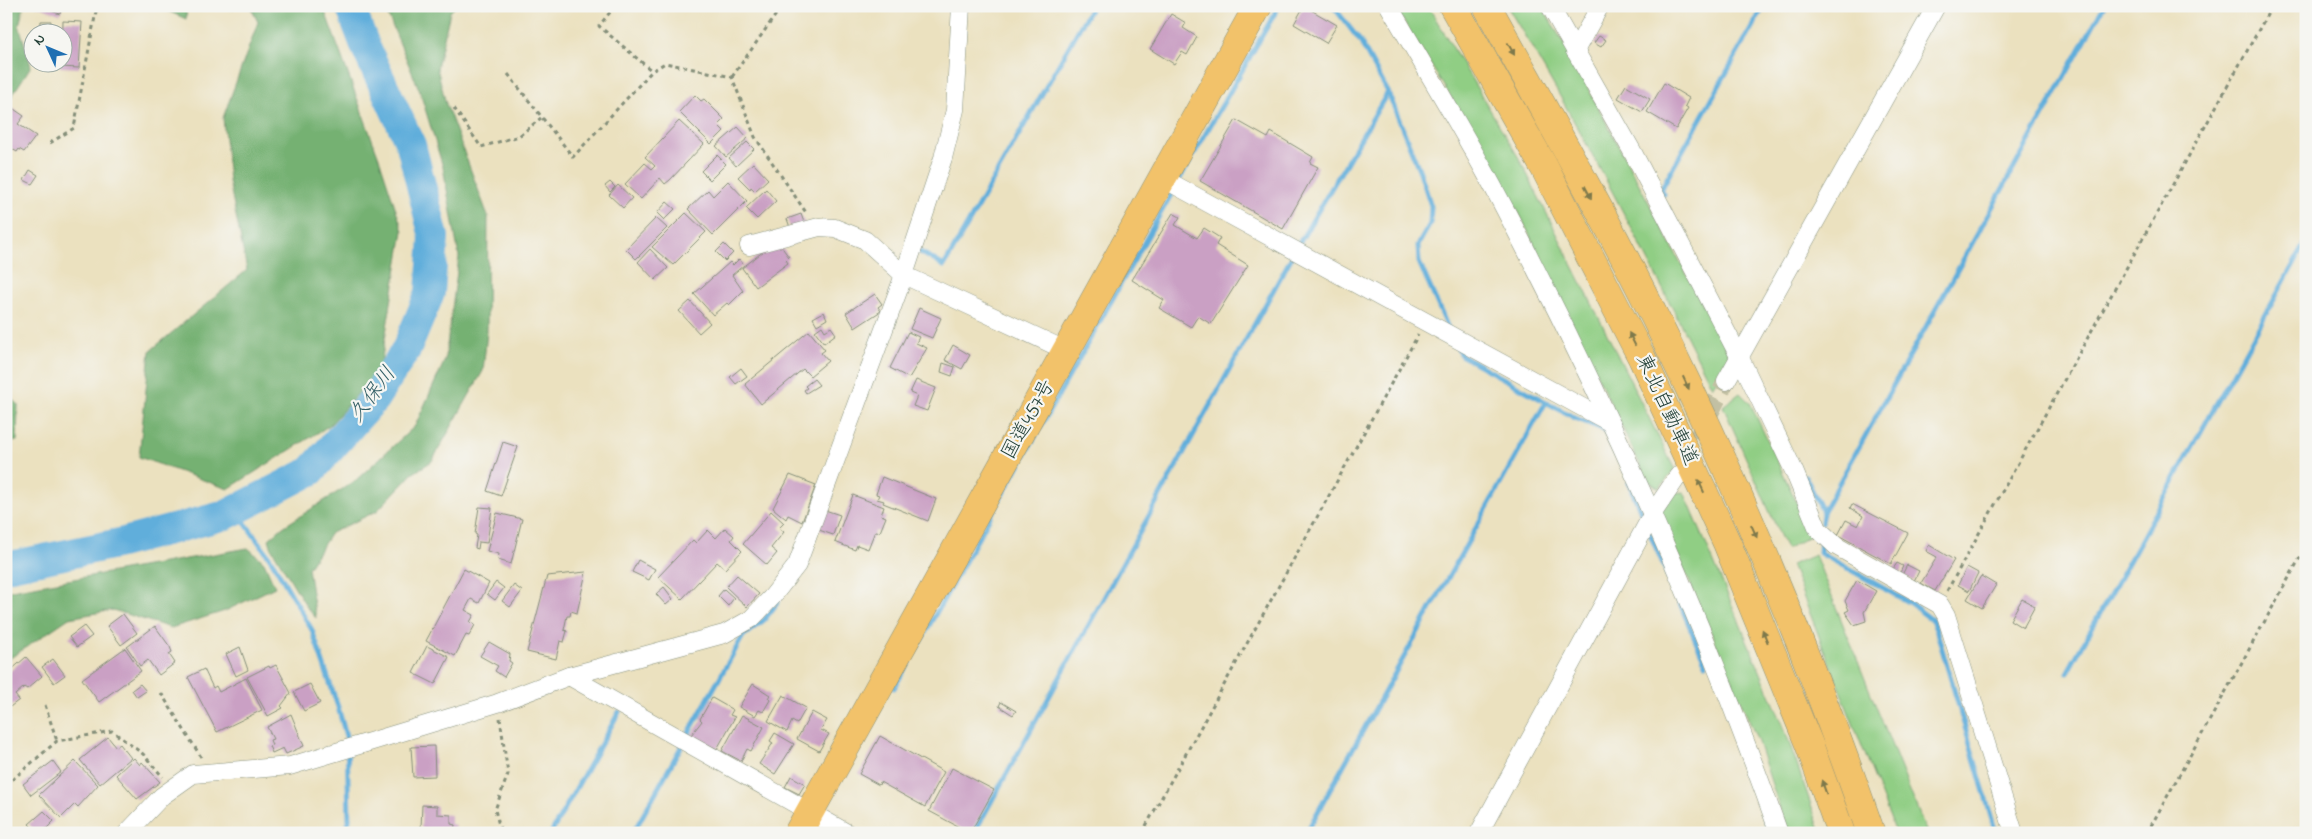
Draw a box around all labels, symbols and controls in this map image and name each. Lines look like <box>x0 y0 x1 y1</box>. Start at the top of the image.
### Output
north arrow <box>22 22 72 72</box>
text: N <box>29 29 51 51</box>
one-way arrow <box>1507 42 1515 56</box>
one-way arrow <box>1584 185 1592 199</box>
one-way arrow <box>1628 332 1636 346</box>
street label: 東北自動車道 <box>1628 349 1704 471</box>
water label: 久保川 <box>342 361 404 429</box>
street label: 国道457号 <box>995 375 1063 465</box>
one-way arrow <box>1682 376 1690 390</box>
one-way arrow <box>1697 479 1705 493</box>
one-way arrow <box>1750 524 1758 538</box>
one-way arrow <box>1761 628 1769 643</box>
one-way arrow <box>1820 779 1828 794</box>

